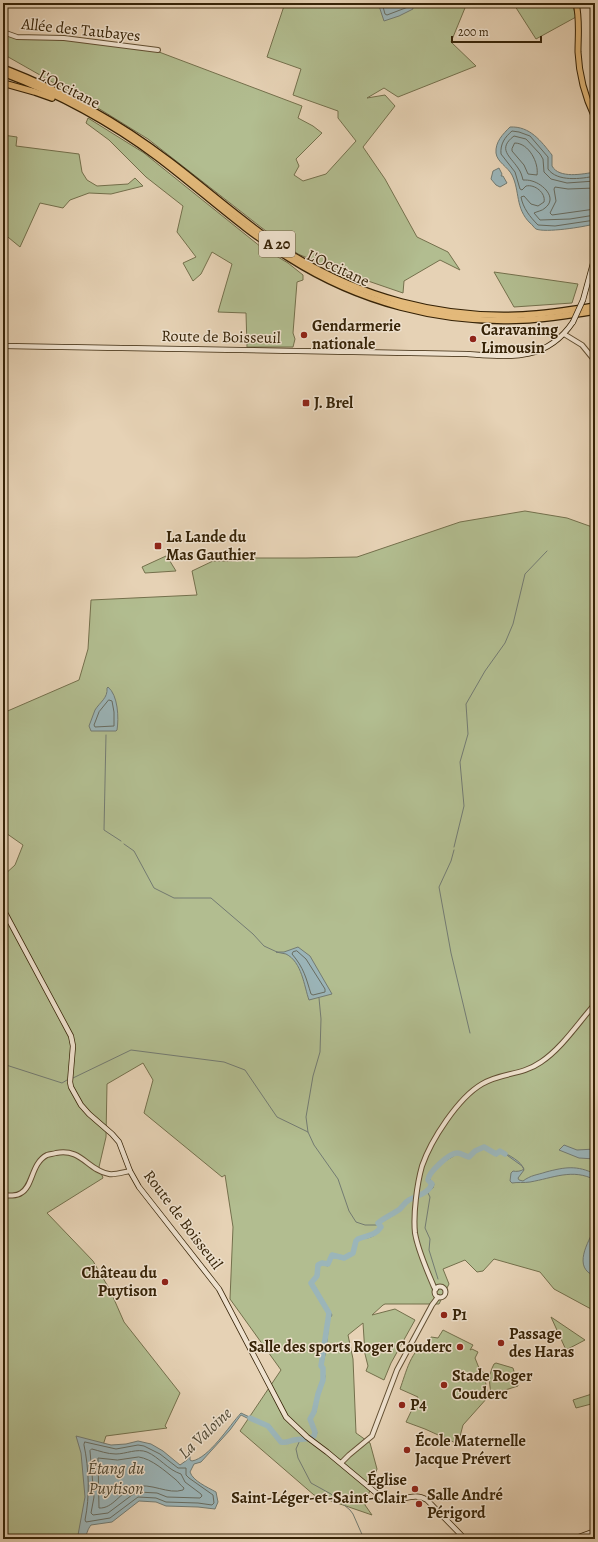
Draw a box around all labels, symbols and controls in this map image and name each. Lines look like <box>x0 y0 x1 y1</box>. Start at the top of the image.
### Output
street label: Allée des Taubayes <box>19 13 142 47</box>
scale bar <box>452 18 541 44</box>
text: 200 m <box>458 24 489 40</box>
street label: L'Occitane <box>34 64 104 114</box>
road number: A 20 <box>259 231 295 257</box>
street label: L'Occitane <box>303 244 373 292</box>
place label: Gendarmerie nationale <box>312 315 401 355</box>
place label: Caravaning Limousin <box>481 319 559 359</box>
street label: Route de Boisseuil <box>161 325 281 349</box>
marker: Gendarmerie nationale <box>299 330 309 340</box>
marker: Caravaning Limousin <box>468 334 478 344</box>
place label: J. Brel <box>314 392 354 414</box>
marker: J. Brel <box>301 398 311 408</box>
place label: La Lande du Mas Gauthier <box>166 526 256 566</box>
marker: La Lande du Mas Gauthier <box>153 541 163 551</box>
street label: Route de Boisseuil <box>138 1166 228 1274</box>
place label: Château du Puytison <box>81 1262 157 1302</box>
marker: Château du Puytison <box>160 1277 170 1287</box>
place label: P1 <box>452 1304 467 1326</box>
marker: P1 <box>439 1310 449 1320</box>
place label: Passage des Haras <box>509 1323 574 1363</box>
place label: Salle des sports Roger Couderc <box>249 1336 452 1358</box>
marker: Passage des Haras <box>496 1338 506 1348</box>
marker: Salle des sports Roger Couderc <box>455 1342 465 1352</box>
place label: Stade Roger Couderc <box>452 1365 533 1405</box>
marker: Stade Roger Couderc <box>439 1380 449 1390</box>
place label: P4 <box>410 1394 427 1416</box>
marker: P4 <box>397 1400 407 1410</box>
water label: La Valoine <box>173 1402 237 1464</box>
place label: École Maternelle Jacque Prévert <box>415 1430 526 1470</box>
marker: École Maternelle Jacque Prévert <box>402 1445 412 1455</box>
water label: Étang du Puytison <box>88 1457 144 1500</box>
place label: Église Saint-Léger-et-Saint-Clair <box>231 1469 407 1509</box>
marker: Église Saint-Léger-et-Saint-Clair <box>410 1484 420 1494</box>
place label: Salle André Périgord <box>427 1484 503 1524</box>
marker: Salle André Périgord <box>414 1499 424 1509</box>

